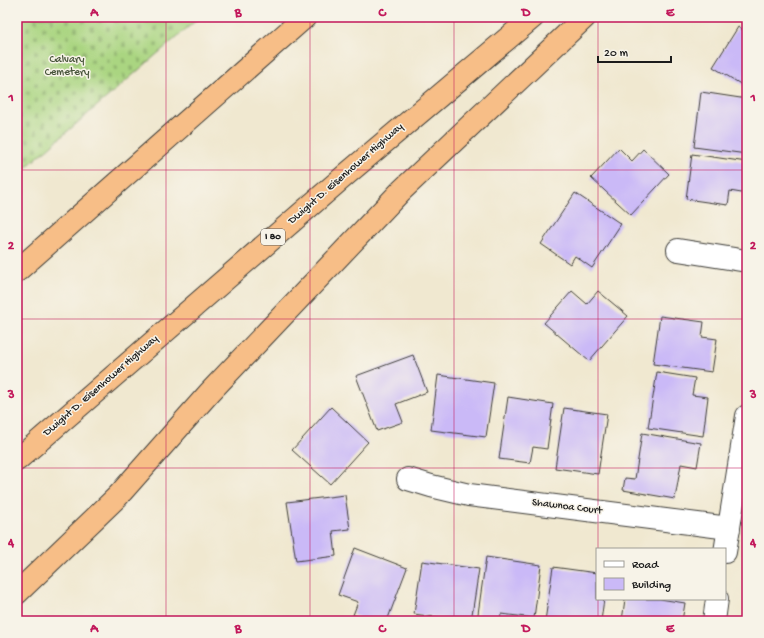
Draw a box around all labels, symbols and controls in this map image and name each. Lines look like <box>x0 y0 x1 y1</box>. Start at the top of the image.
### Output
text: A <box>89 6 99 21</box>
text: B <box>234 6 243 21</box>
text: C <box>377 6 387 21</box>
text: D <box>521 6 531 21</box>
text: E <box>666 6 675 21</box>
scale bar <box>598 38 671 64</box>
text: 20 m <box>604 47 629 61</box>
park label: Calvary Cemetery <box>45 54 90 79</box>
text: 1 <box>7 91 14 106</box>
text: 1 <box>749 91 756 106</box>
street label: Dwight D. Eisenhower Highway <box>285 121 406 228</box>
road number: I 80 <box>261 229 285 245</box>
text: 2 <box>8 239 15 254</box>
text: 2 <box>750 239 757 254</box>
street label: Dwight D. Eisenhower Highway <box>40 333 161 440</box>
text: 3 <box>7 388 15 403</box>
text: 3 <box>749 388 757 403</box>
street label: Shawnoa Court <box>531 497 604 517</box>
text: 4 <box>7 536 15 551</box>
text: 4 <box>749 536 757 551</box>
legend <box>596 548 726 600</box>
text: Road <box>632 559 659 573</box>
text: Building <box>631 579 671 593</box>
text: A <box>89 622 99 637</box>
text: B <box>234 622 243 637</box>
text: C <box>377 622 387 637</box>
text: D <box>521 622 531 637</box>
text: E <box>666 622 675 637</box>

